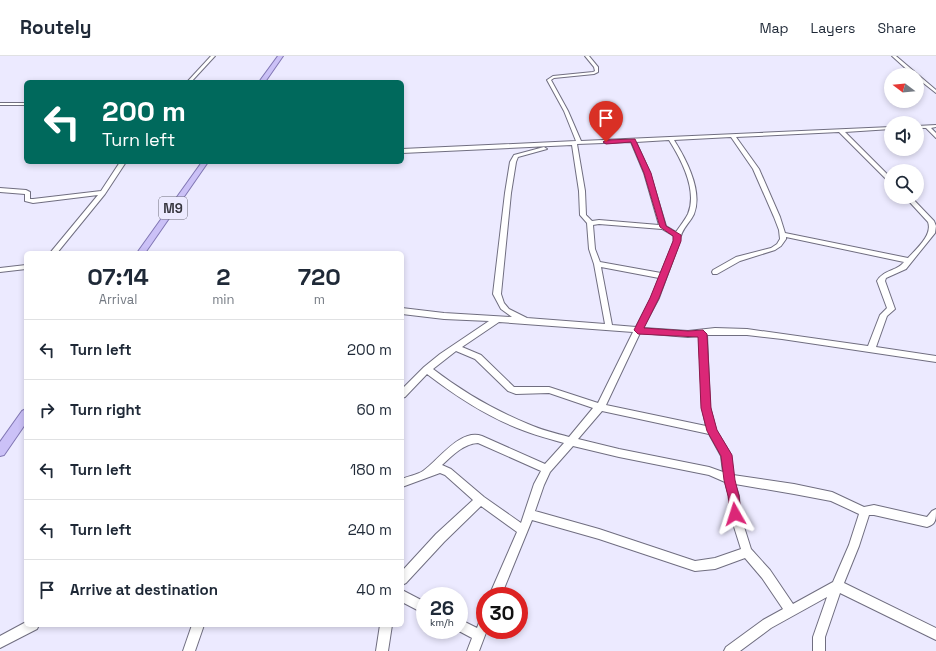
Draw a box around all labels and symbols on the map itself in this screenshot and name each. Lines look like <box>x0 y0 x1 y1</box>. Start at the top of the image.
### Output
north arrow <box>884 68 924 108</box>
pin <box>589 101 623 142</box>
road number: M9 <box>159 197 187 219</box>
position arrow <box>714 493 756 535</box>
speed limit sign: 30 <box>476 587 528 639</box>

